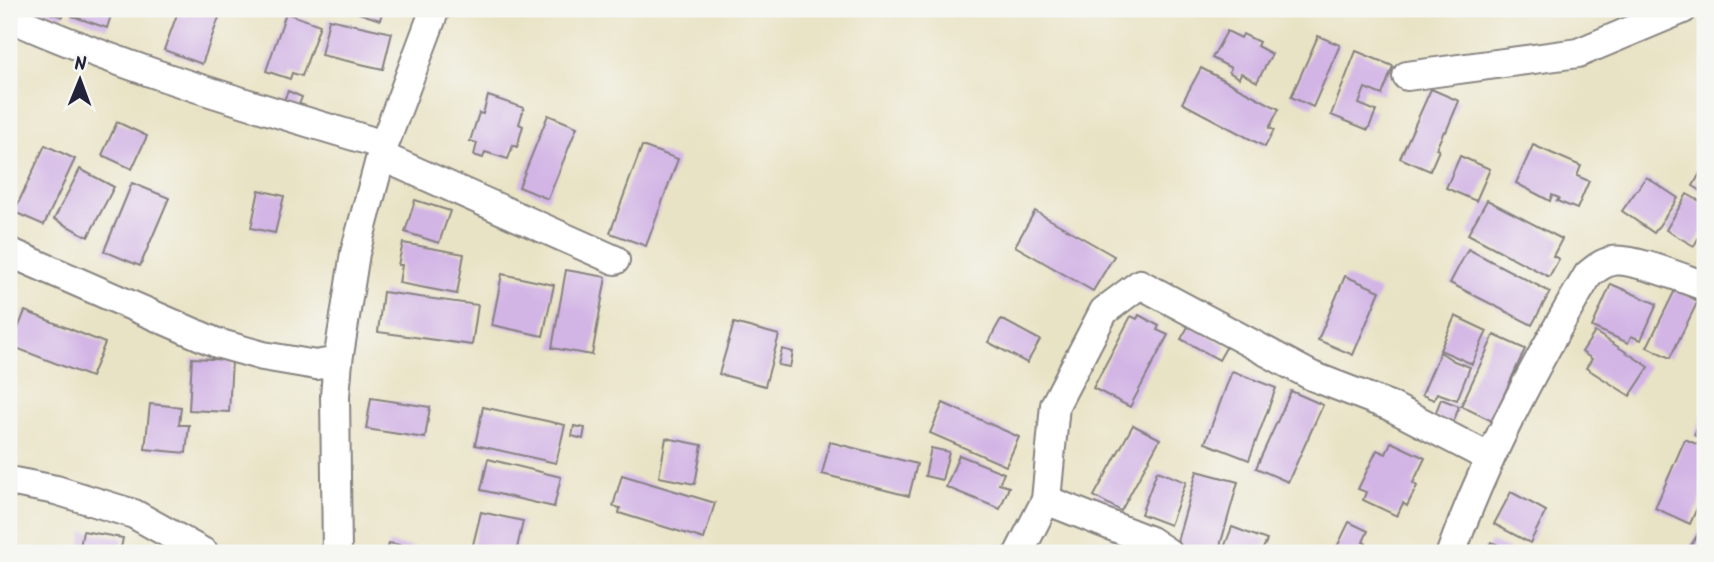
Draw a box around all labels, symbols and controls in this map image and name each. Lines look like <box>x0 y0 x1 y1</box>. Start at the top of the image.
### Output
north arrow <box>46 46 116 116</box>
text: N <box>74 50 87 80</box>

